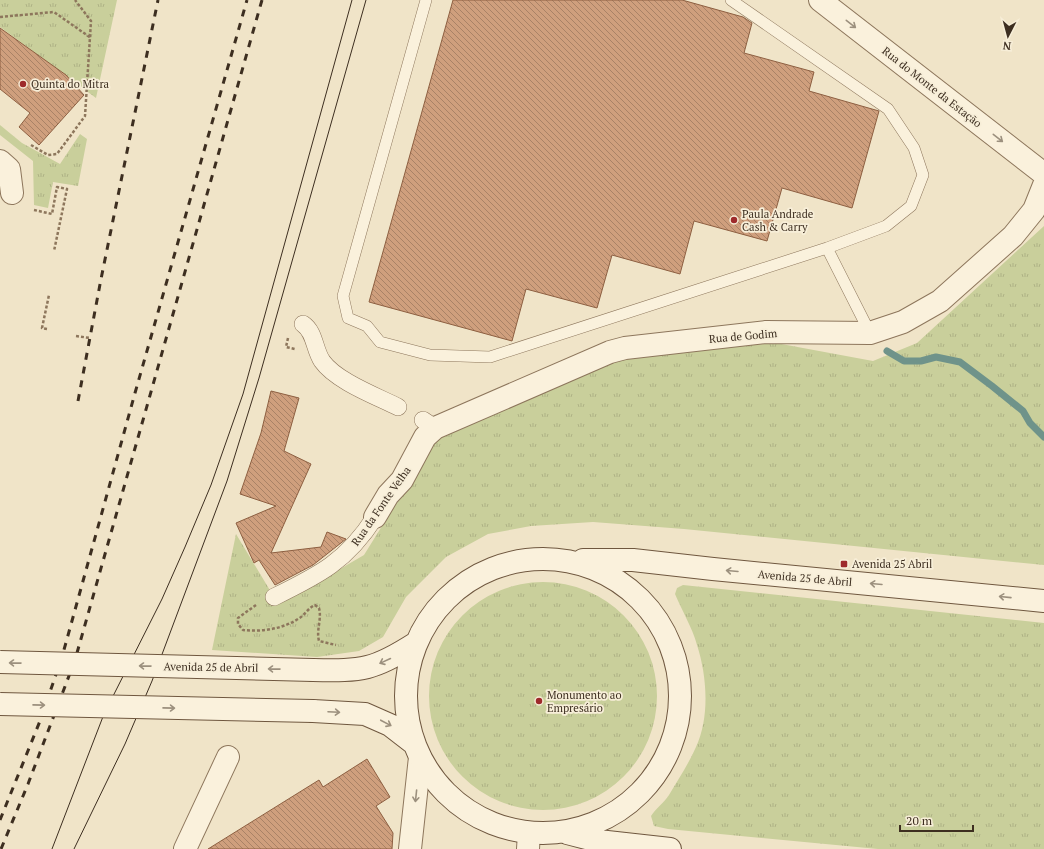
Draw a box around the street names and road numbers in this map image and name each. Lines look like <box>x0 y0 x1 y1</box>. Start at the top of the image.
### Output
street label: Rua do Monte da Estação <box>879 44 985 130</box>
street label: Rua de Godim <box>708 326 778 346</box>
street label: Rua da Fonte Velha <box>348 463 414 548</box>
street label: Avenida 25 de Abril <box>757 567 853 589</box>
street label: Avenida 25 de Abril <box>164 659 258 675</box>

